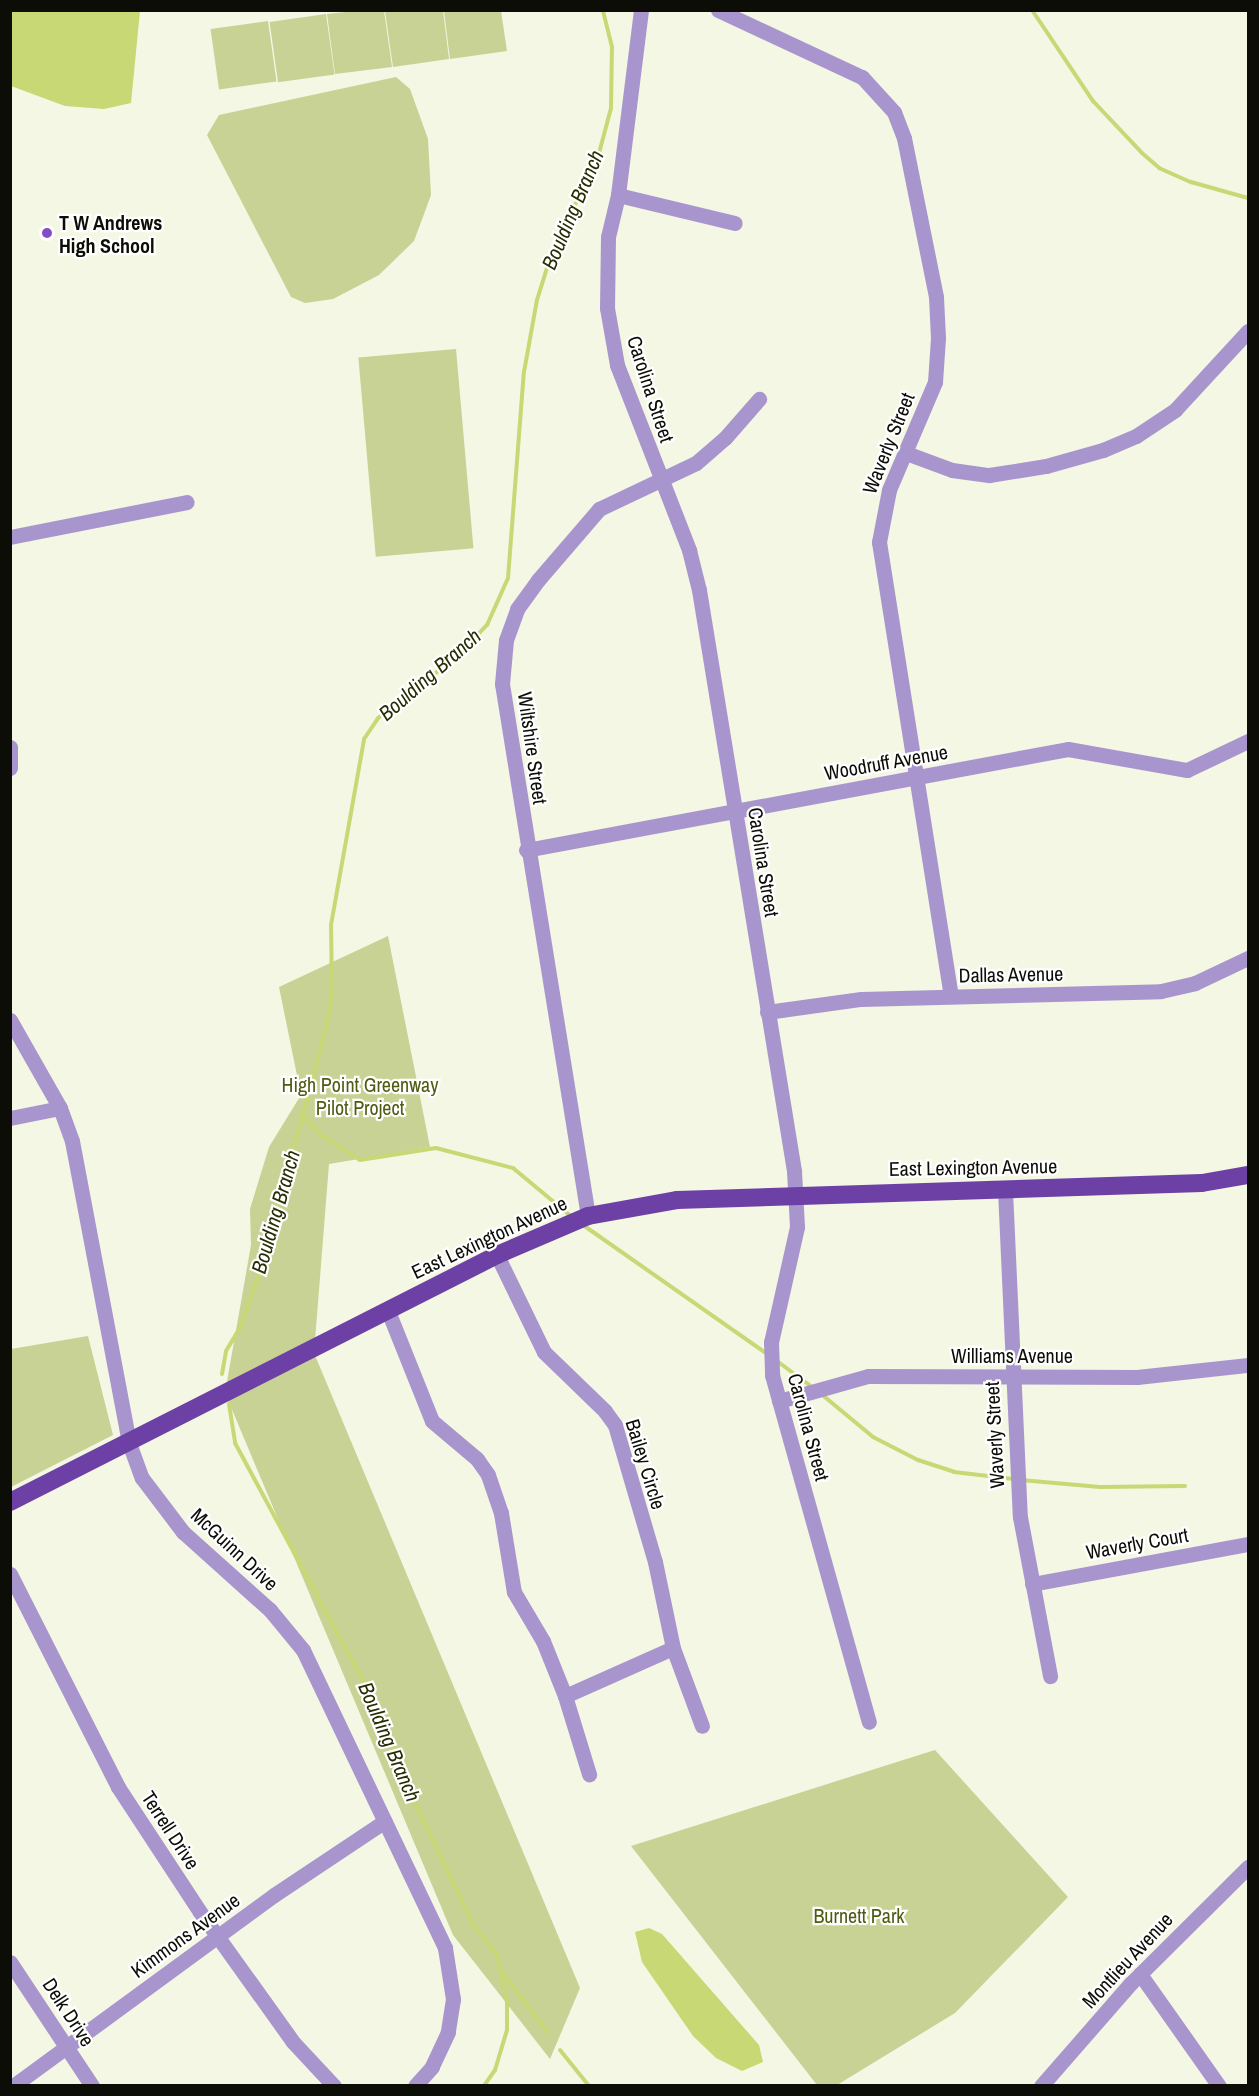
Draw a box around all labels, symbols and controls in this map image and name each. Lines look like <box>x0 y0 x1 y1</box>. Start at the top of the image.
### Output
water label: Boulding Branch <box>537 146 609 274</box>
place label: T W Andrews High School <box>59 210 163 257</box>
marker: T W Andrews High School <box>40 226 54 240</box>
street label: Carolina Street <box>623 333 679 445</box>
street label: Waverly Street <box>857 389 919 497</box>
water label: Boulding Branch <box>374 624 486 726</box>
street label: Wiltshire Street <box>513 690 553 806</box>
street label: Woodruff Avenue <box>822 739 950 785</box>
street label: Carolina Street <box>744 806 784 918</box>
street label: Dallas Avenue <box>958 961 1064 987</box>
park label: High Point Greenway Pilot Project <box>282 1073 438 1120</box>
water label: Boulding Branch <box>246 1147 306 1277</box>
street label: East Lexington Avenue <box>888 1154 1058 1180</box>
street label: East Lexington Avenue <box>407 1190 571 1284</box>
street label: Williams Avenue <box>951 1343 1073 1367</box>
street label: Carolina Street <box>783 1371 835 1483</box>
street label: Waverly Street <box>979 1381 1009 1489</box>
street label: Bailey Circle <box>621 1416 671 1512</box>
street label: McGuinn Drive <box>186 1503 284 1595</box>
street label: Waverly Court <box>1084 1522 1190 1564</box>
water label: Boulding Branch <box>353 1678 425 1806</box>
street label: Terrell Drive <box>137 1786 205 1874</box>
street label: Kimmons Avenue <box>126 1887 244 1983</box>
park label: Burnett Park <box>813 1903 905 1927</box>
street label: Montlieu Avenue <box>1076 1907 1178 2013</box>
street label: Delk Drive <box>38 1973 100 2051</box>

